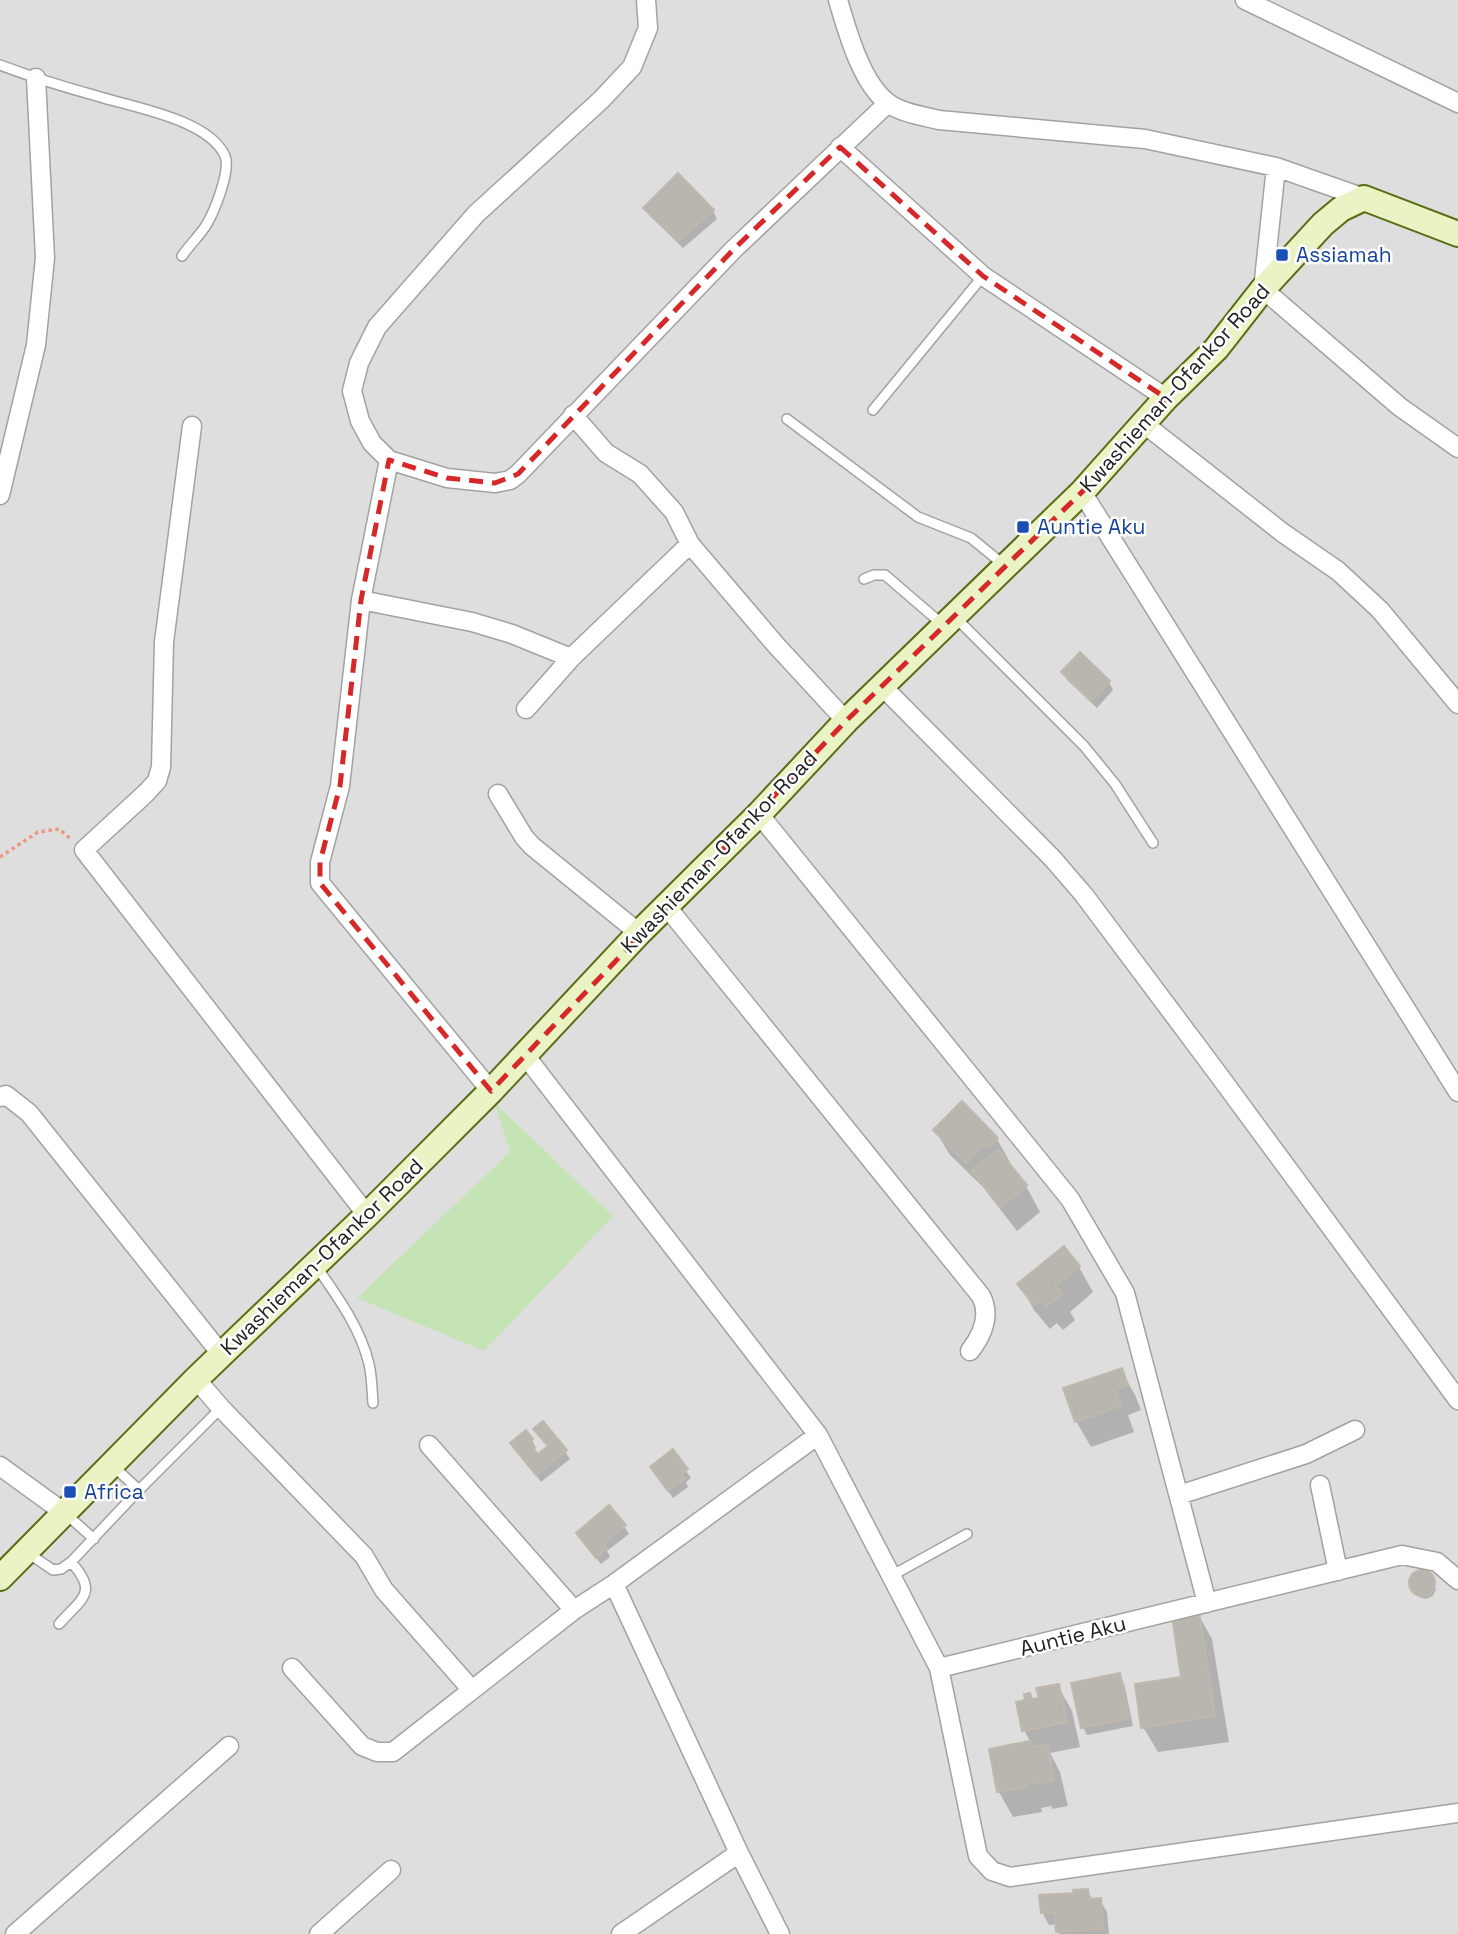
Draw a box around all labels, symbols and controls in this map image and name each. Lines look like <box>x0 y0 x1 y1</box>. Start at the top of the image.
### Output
place label: Assiamah <box>1296 241 1392 268</box>
marker: Assiamah <box>1274 247 1290 263</box>
street label: Kwashieman-Ofankor Road <box>1074 278 1276 498</box>
place label: Auntie Aku <box>1037 513 1145 540</box>
marker: Auntie Aku <box>1015 519 1031 535</box>
street label: Kwashieman-Ofankor Road <box>615 745 823 959</box>
street label: Kwashieman-Ofankor Road <box>215 1153 429 1361</box>
place label: Africa <box>84 1478 144 1505</box>
marker: Africa <box>62 1484 78 1500</box>
street label: Auntie Aku <box>1017 1609 1129 1662</box>

